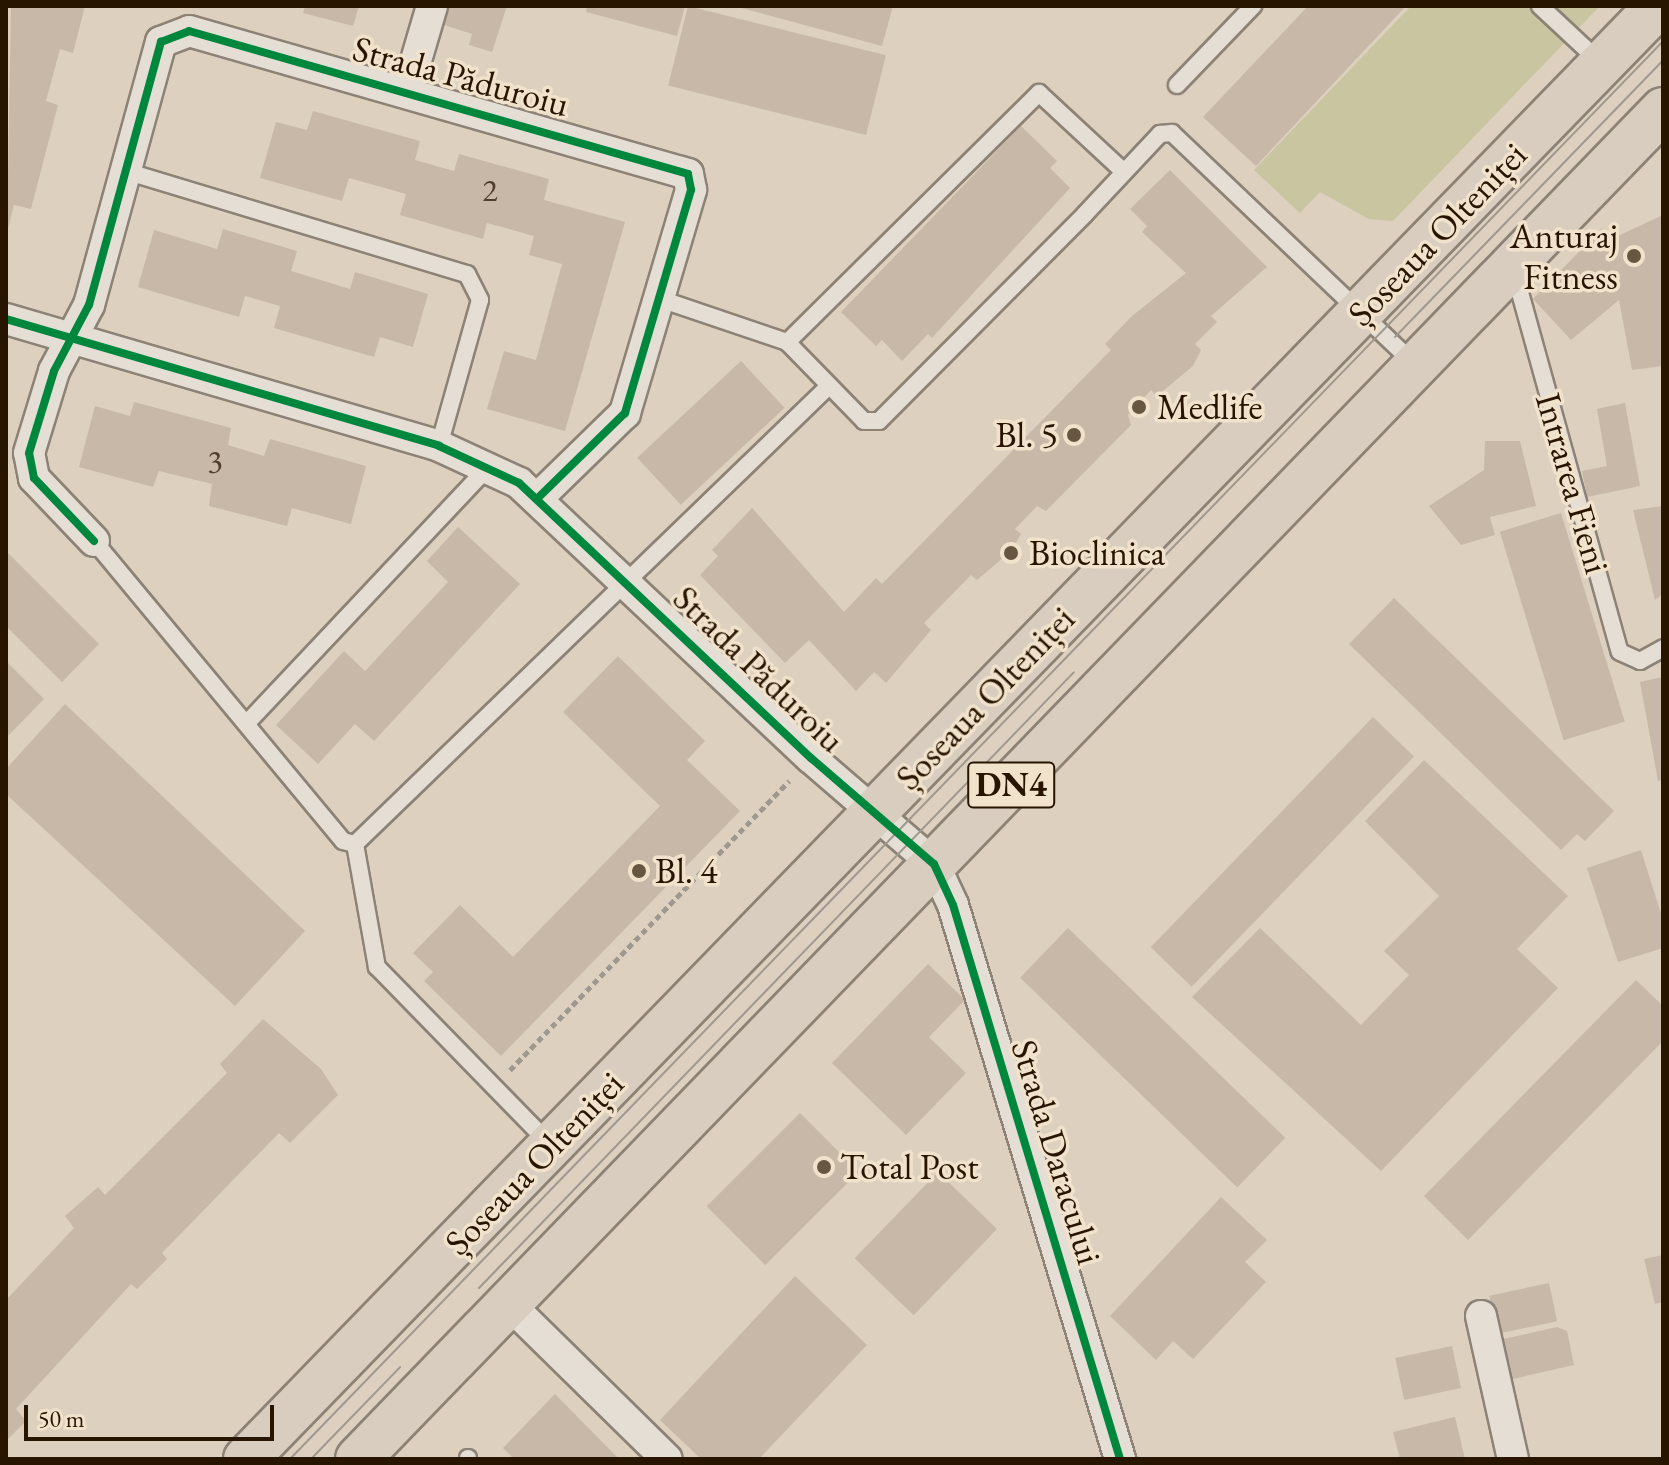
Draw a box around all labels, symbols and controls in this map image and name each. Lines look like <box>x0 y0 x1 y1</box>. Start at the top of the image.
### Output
street label: Strada Păduroiu <box>348 26 574 126</box>
street label: Șoseaua Olteniței <box>1339 133 1535 335</box>
house number: 2 <box>482 171 498 209</box>
place label: Anturaj Fitness <box>1510 213 1618 298</box>
marker: Anturaj Fitness <box>1625 247 1643 265</box>
place label: Medlife <box>1157 385 1263 429</box>
street label: Intrarea Fieni <box>1527 388 1619 578</box>
marker: Medlife <box>1128 396 1150 418</box>
place label: Bl. 5 <box>995 413 1058 457</box>
marker: Bl. 5 <box>1065 426 1083 444</box>
house number: 3 <box>207 442 223 480</box>
place label: Bioclinica <box>1029 531 1165 575</box>
marker: Bioclinica <box>1000 542 1022 564</box>
street label: Strada Păduroiu <box>664 577 854 761</box>
street label: Șoseaua Olteniței <box>887 597 1083 799</box>
road number: DN4 <box>967 755 1055 815</box>
place label: Bl. 4 <box>655 849 718 893</box>
marker: Bl. 4 <box>630 862 648 880</box>
street label: Strada Daracului <box>1002 1035 1112 1269</box>
street label: Șoseaua Olteniței <box>436 1062 632 1264</box>
place label: Total Post <box>840 1145 978 1189</box>
marker: Total Post <box>815 1158 833 1176</box>
scale bar <box>28 1389 278 1439</box>
text: 50 m <box>38 1403 85 1434</box>

